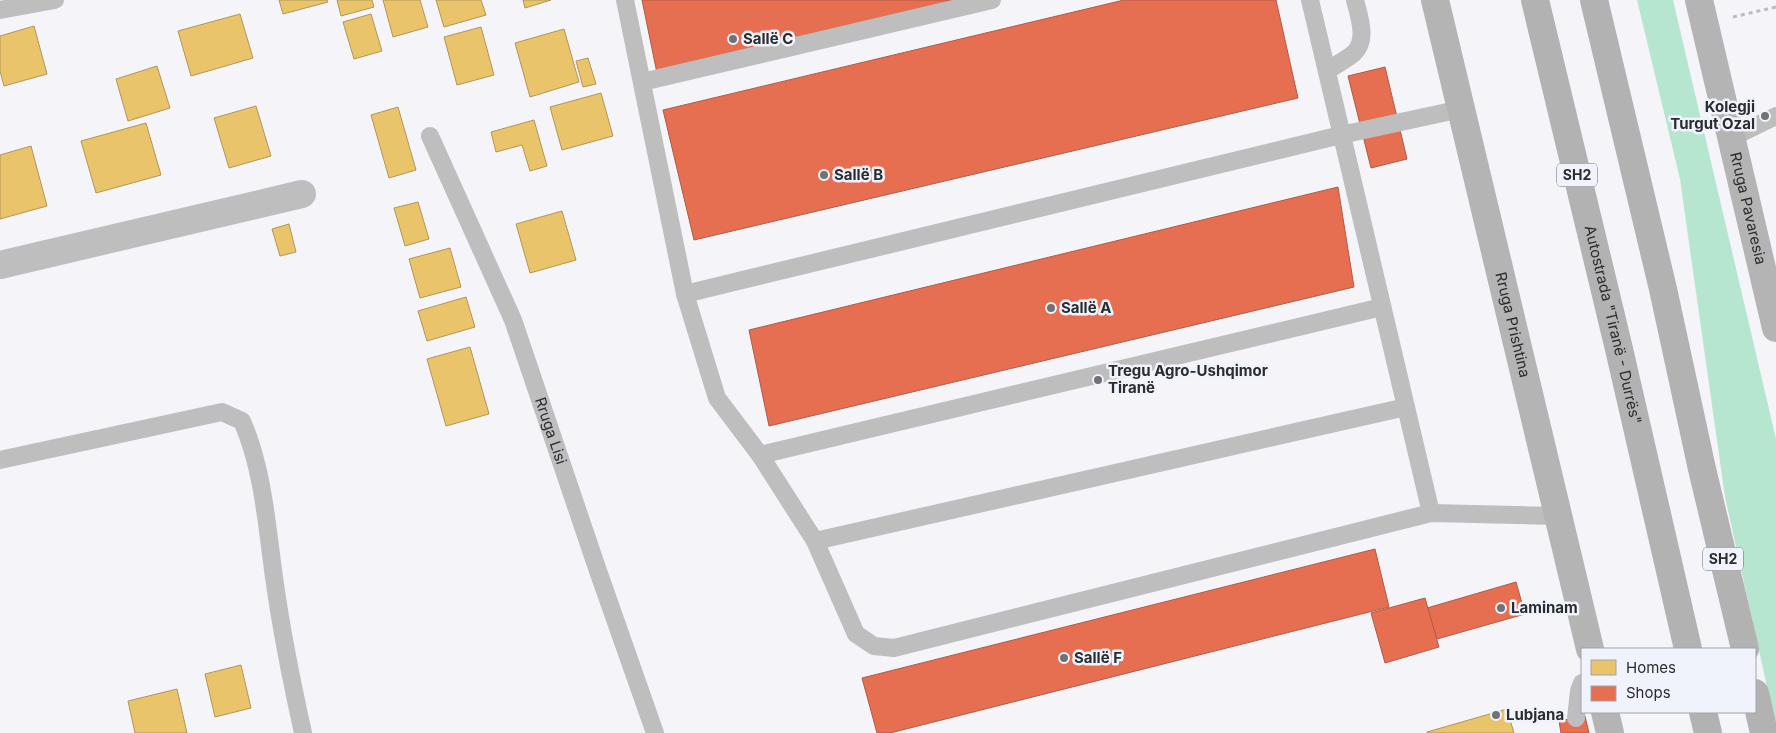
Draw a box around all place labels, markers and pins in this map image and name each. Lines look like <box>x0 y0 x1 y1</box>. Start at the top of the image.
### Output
place label: Sallë C <box>743 29 793 48</box>
marker: Sallë C <box>727 33 739 45</box>
place label: Kolegji Turgut Ozal <box>1670 97 1755 133</box>
marker: Kolegji Turgut Ozal <box>1759 110 1771 122</box>
place label: Sallë B <box>834 165 883 184</box>
marker: Sallë B <box>818 169 830 181</box>
place label: Sallë A <box>1061 298 1111 317</box>
marker: Sallë A <box>1045 302 1057 314</box>
place label: Tregu Agro-Ushqimor Tiranë <box>1108 361 1268 397</box>
marker: Tregu Agro-Ushqimor Tiranë <box>1092 374 1104 386</box>
place label: Laminam <box>1511 598 1578 617</box>
marker: Laminam <box>1495 602 1507 614</box>
place label: Sallë F <box>1074 648 1122 667</box>
marker: Sallë F <box>1058 652 1070 664</box>
place label: Lubjana <box>1506 705 1564 724</box>
marker: Lubjana <box>1490 709 1502 721</box>

